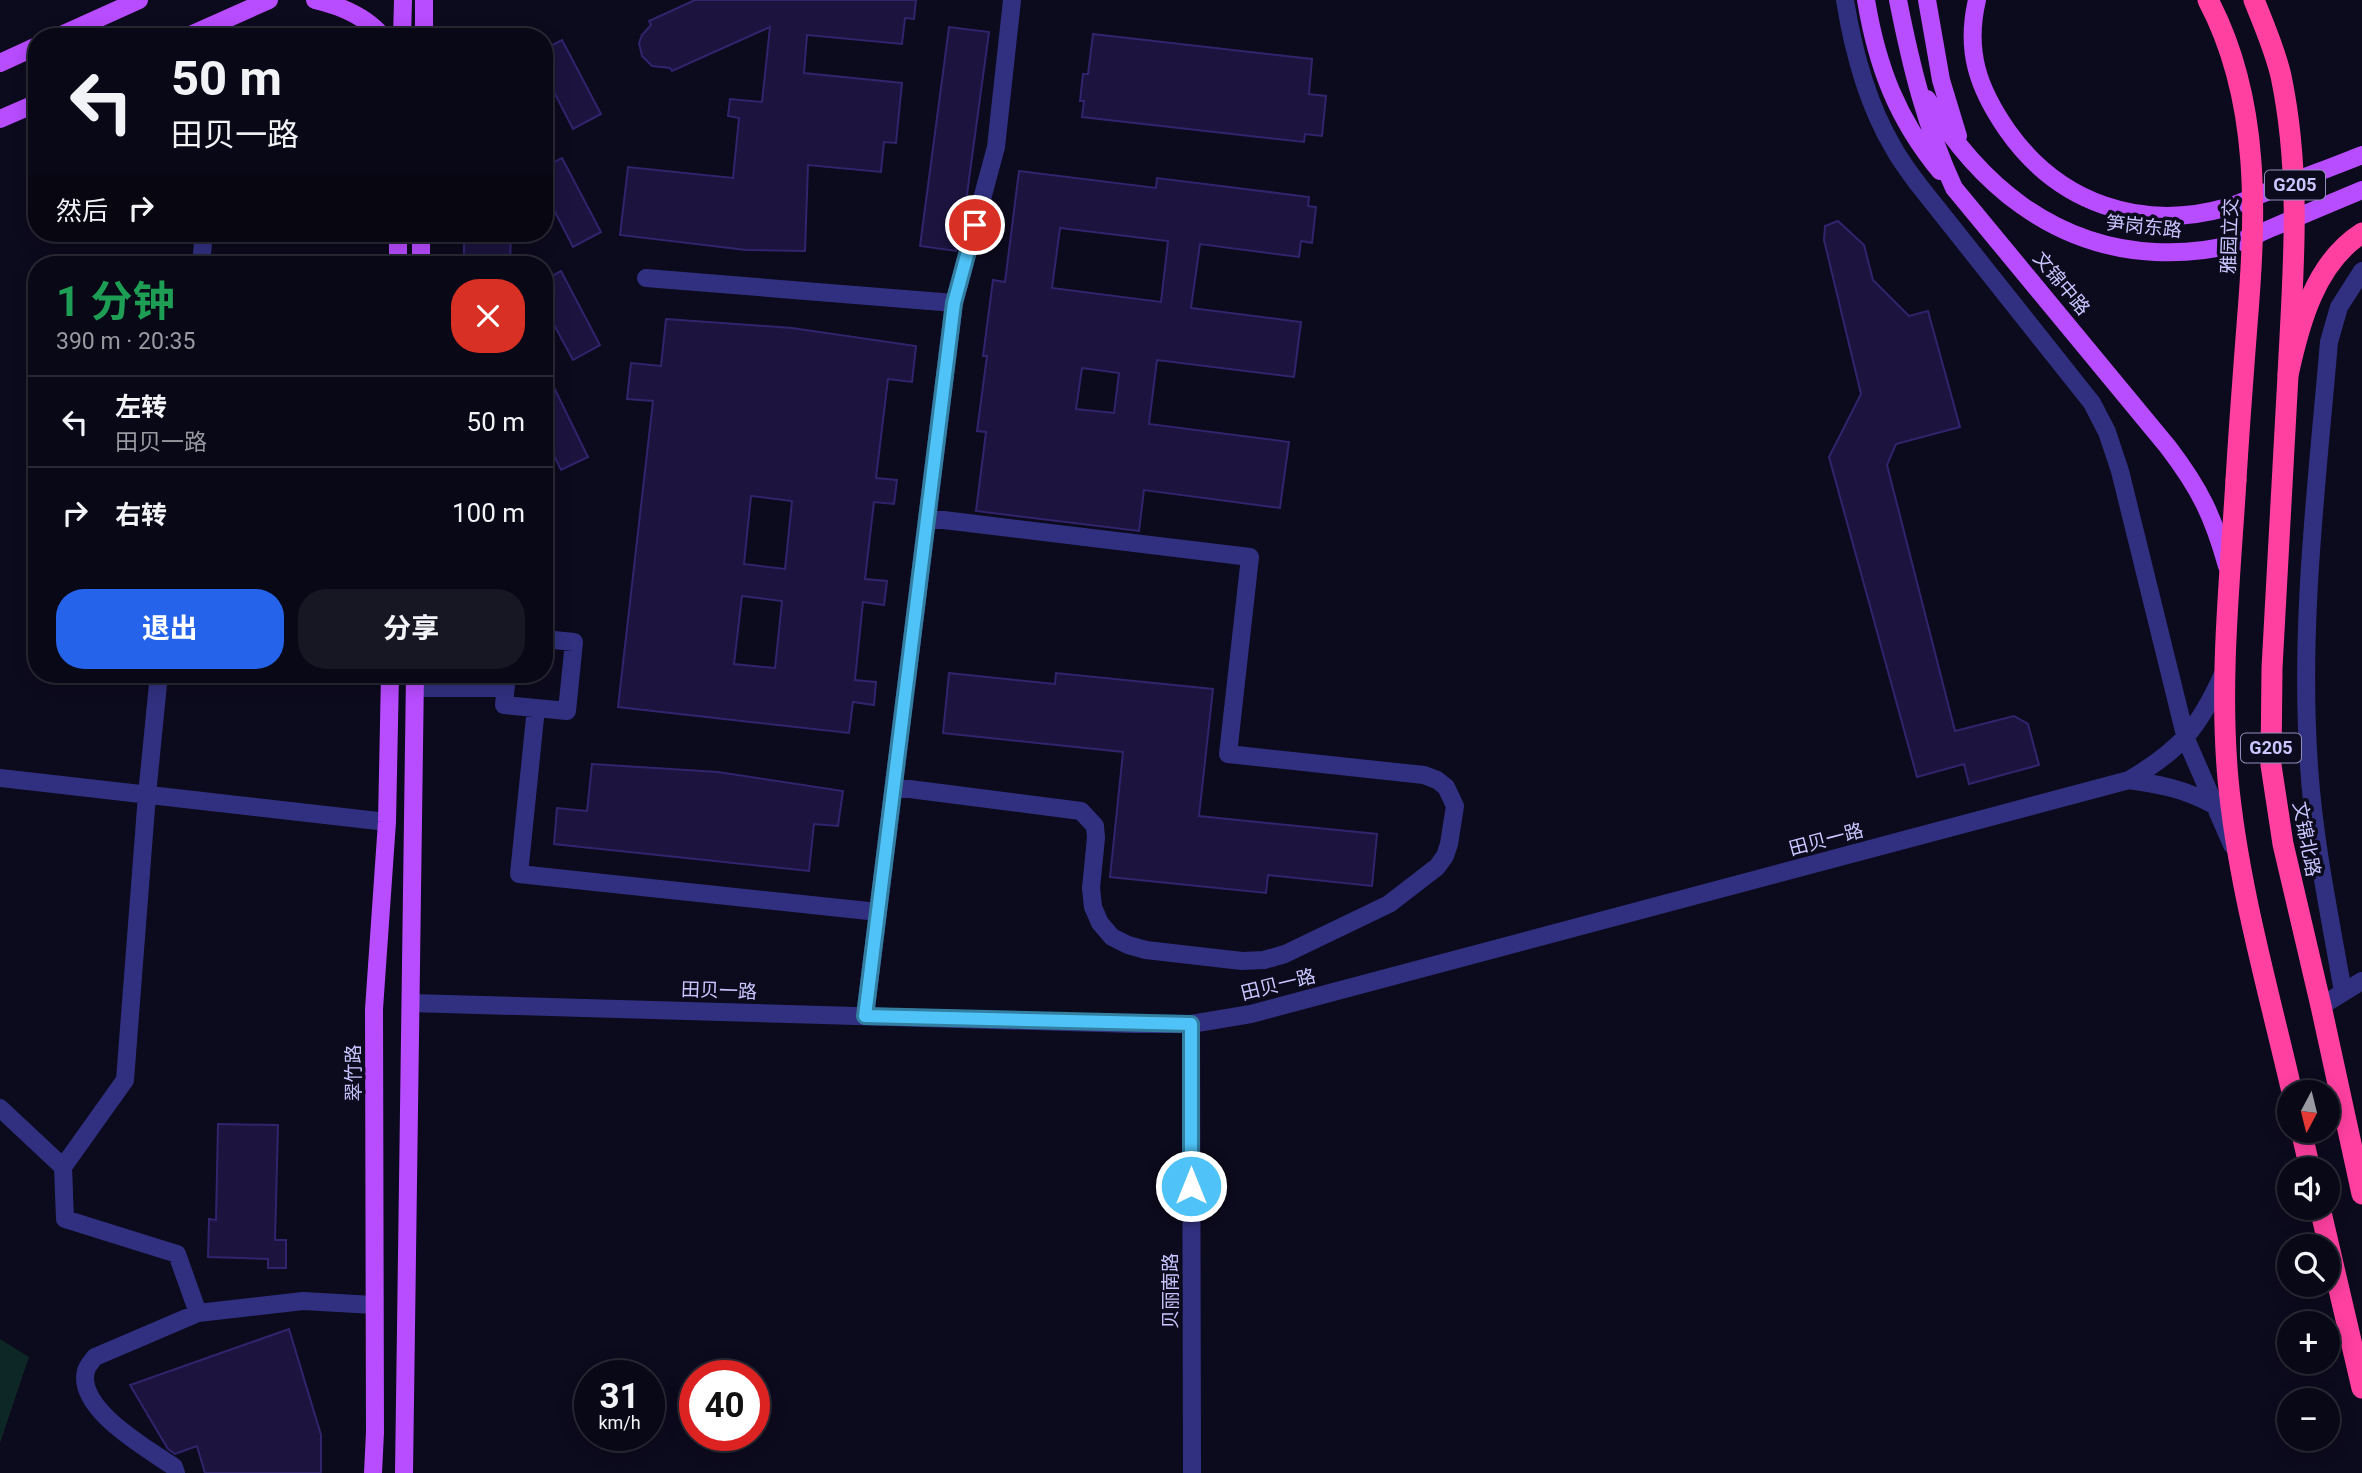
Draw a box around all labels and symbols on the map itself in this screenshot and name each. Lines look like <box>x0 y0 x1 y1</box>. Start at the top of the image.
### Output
road number: G205 <box>2265 170 2325 200</box>
pin <box>945 195 1005 255</box>
street label: 雅园立交 <box>2217 198 2242 274</box>
street label: 笋岗东路 <box>2105 211 2183 242</box>
street label: 文锦中路 <box>2028 247 2095 320</box>
road number: G205 <box>2241 734 2301 762</box>
street label: 文锦北路 <box>2288 800 2325 879</box>
street label: 田贝一路 <box>1786 819 1866 860</box>
street label: 田贝一路 <box>1238 964 1318 1005</box>
street label: 田贝一路 <box>681 978 757 1003</box>
street label: 翠竹路 <box>342 1044 365 1102</box>
north arrow <box>2277 1080 2340 1143</box>
position arrow <box>1154 1149 1228 1223</box>
street label: 贝丽南路 <box>1159 1253 1182 1329</box>
speed limit sign: 40 <box>679 1360 770 1451</box>

